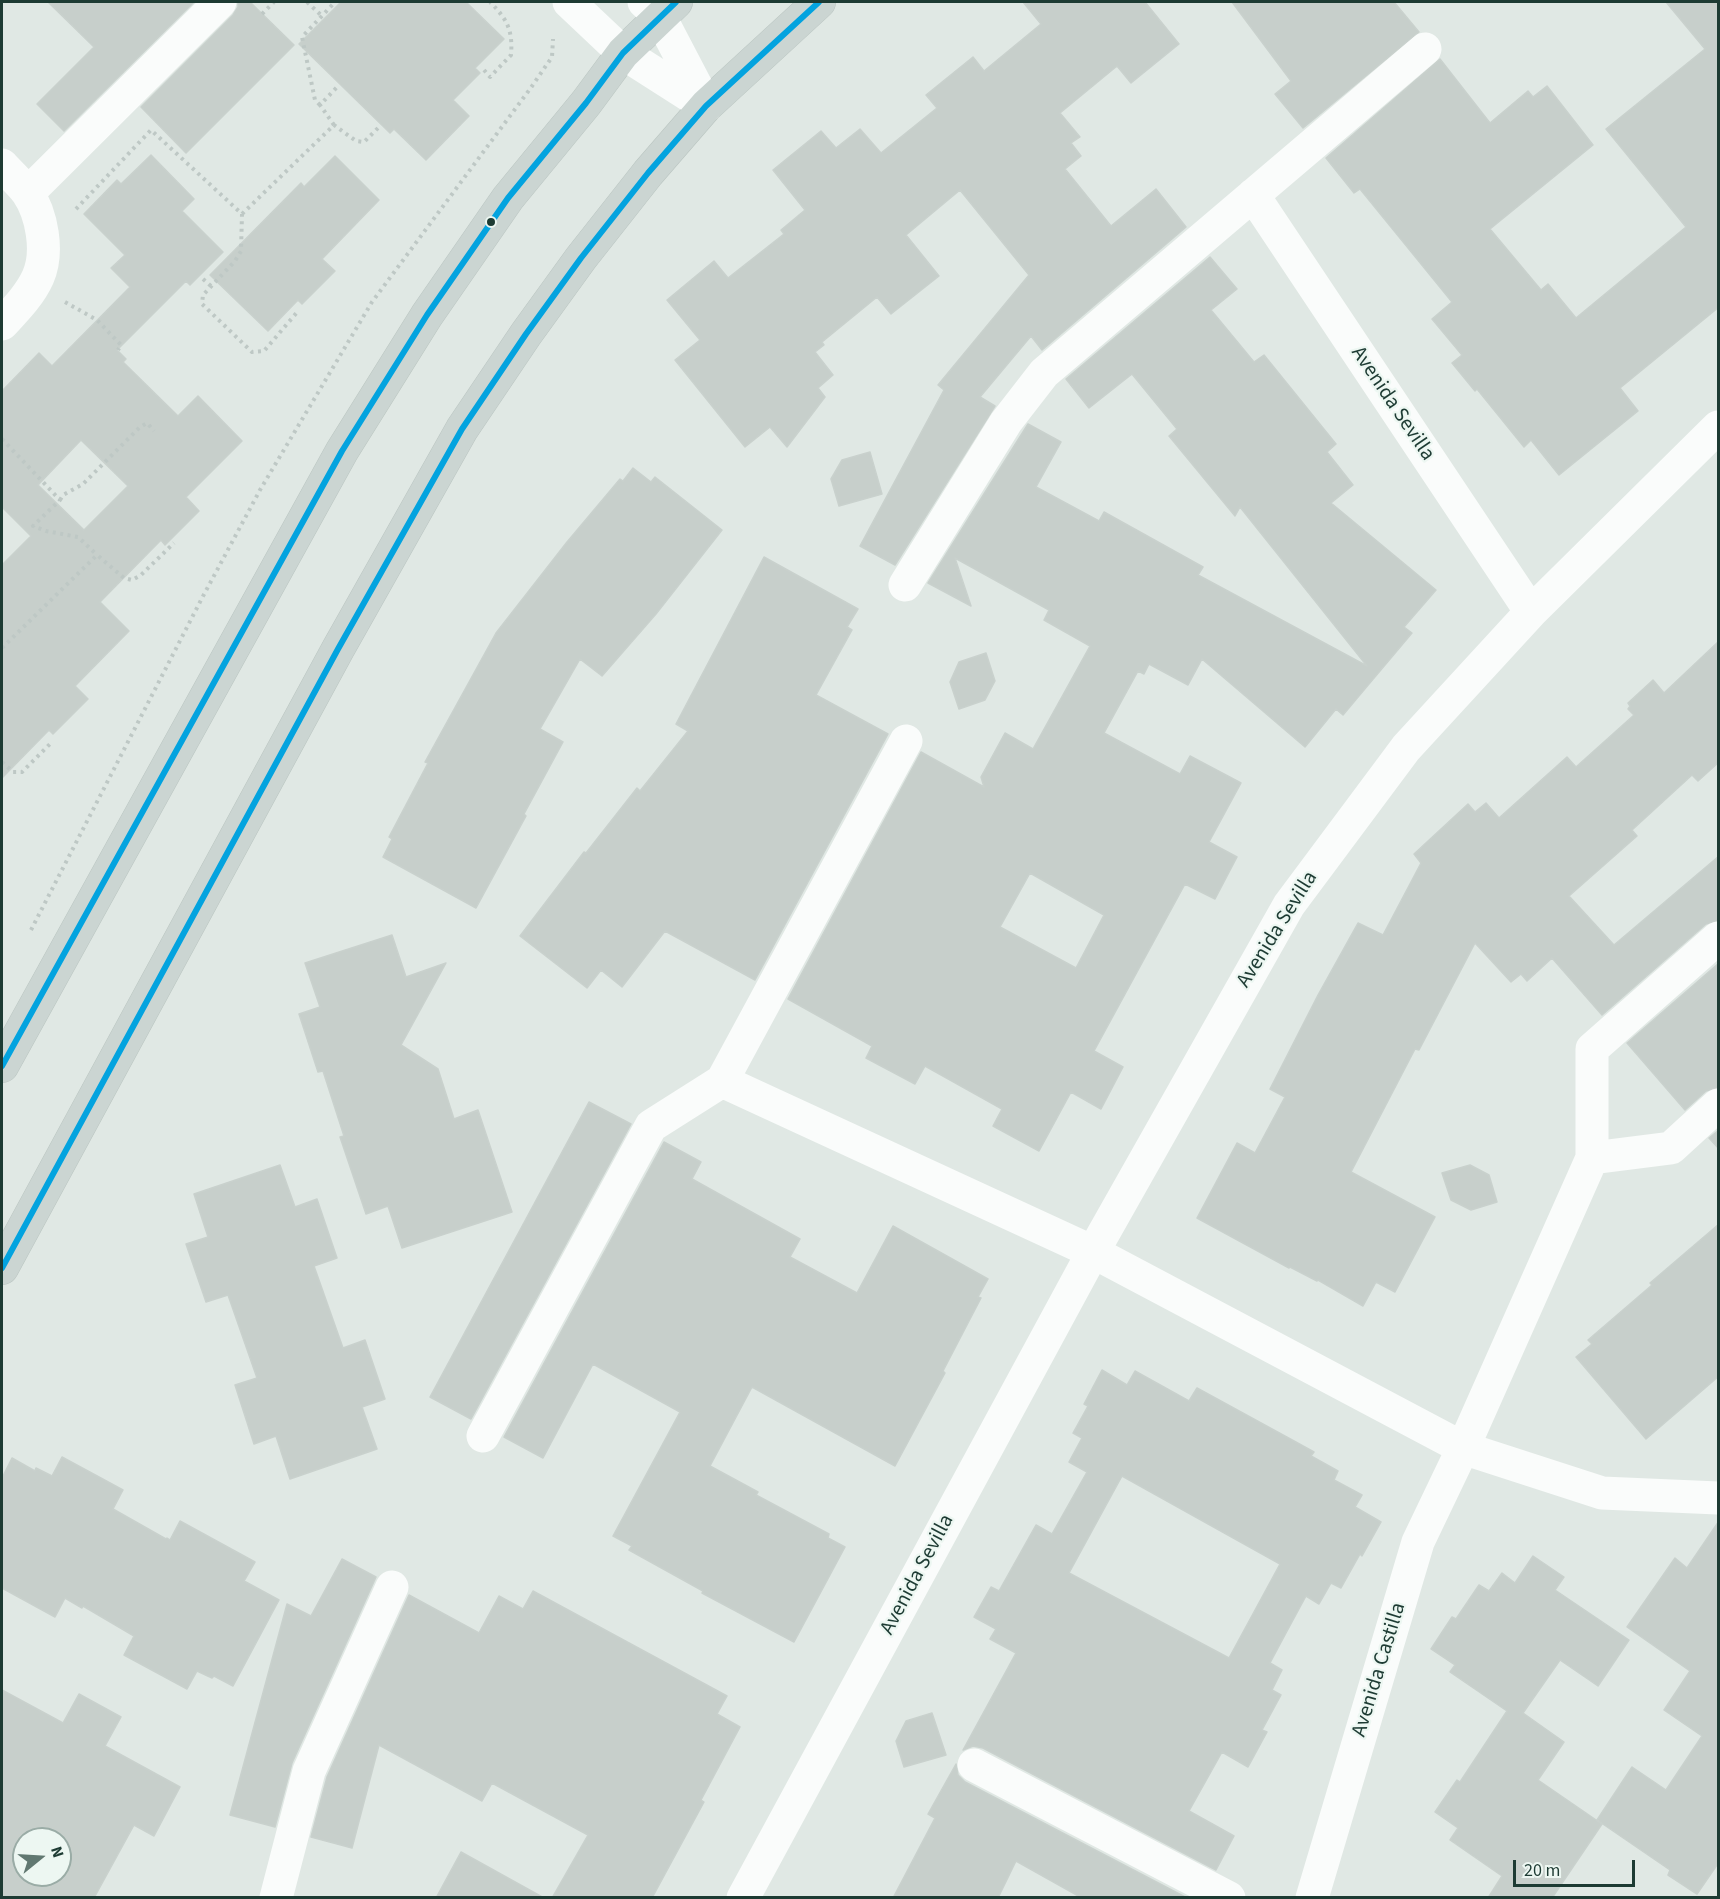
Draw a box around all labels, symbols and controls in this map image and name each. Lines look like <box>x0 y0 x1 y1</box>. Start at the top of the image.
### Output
unlabelled marker <box>485 216 497 228</box>
street label: Avenida Sevilla <box>1345 342 1439 466</box>
street label: Avenida Sevilla <box>1232 867 1324 993</box>
street label: Avenida Sevilla <box>876 1511 960 1639</box>
street label: Avenida Castilla <box>1348 1600 1412 1740</box>
north arrow <box>12 1827 72 1887</box>
text: N <box>45 1844 69 1861</box>
scale bar <box>1516 1848 1638 1886</box>
text: 20 m <box>1524 1858 1560 1883</box>

